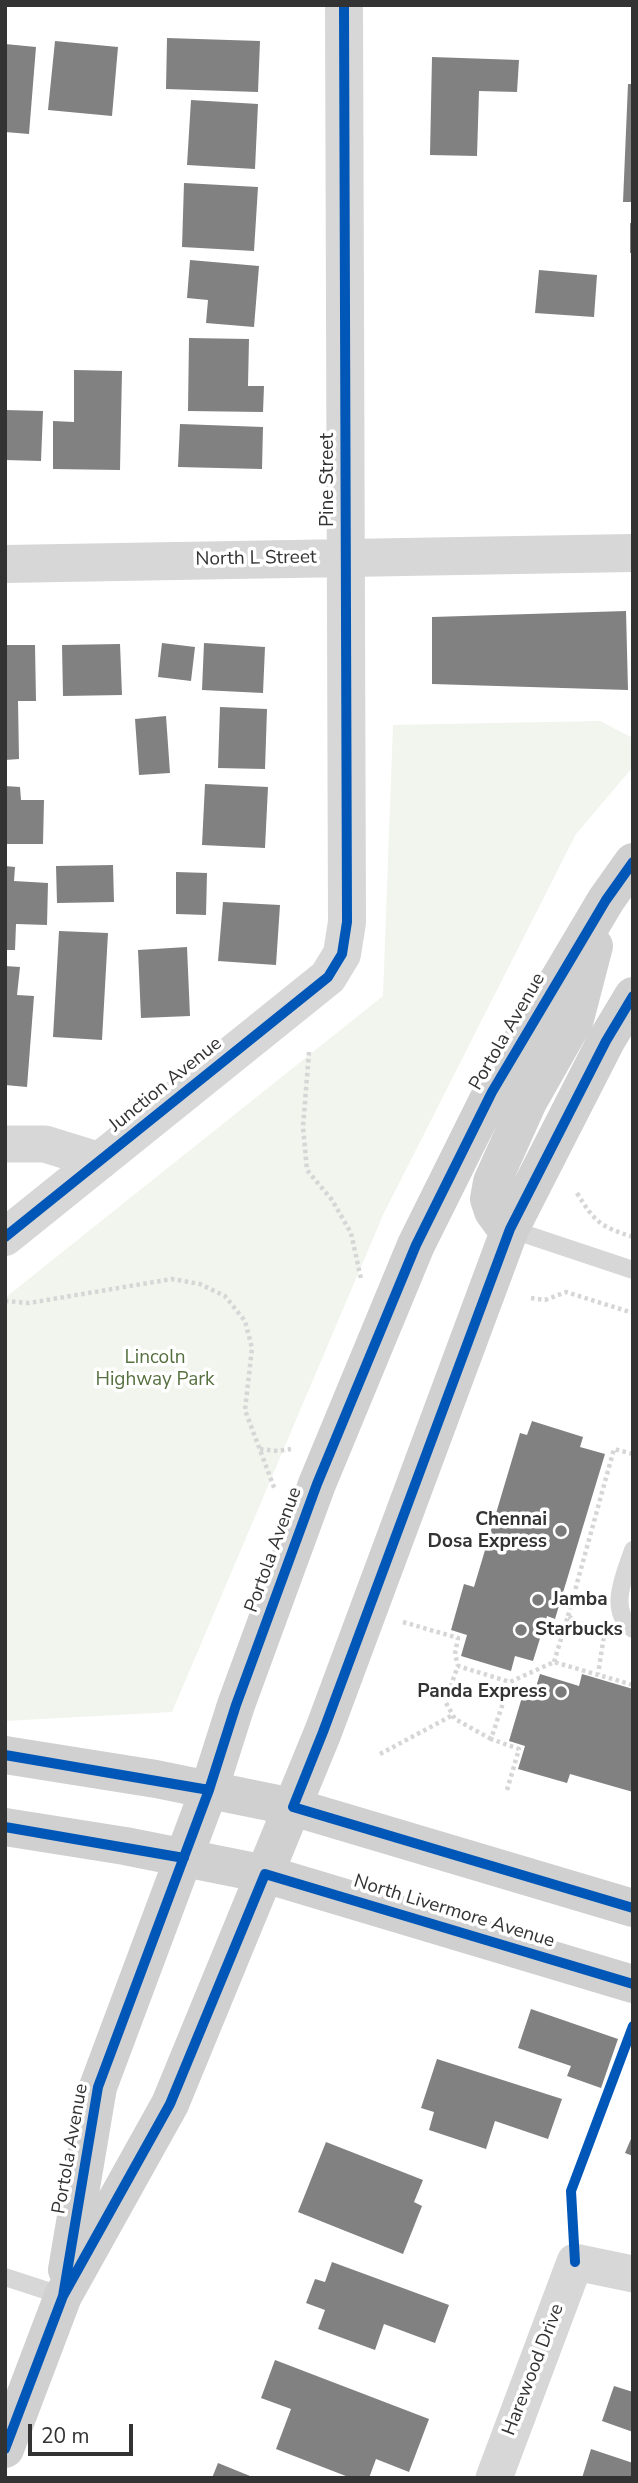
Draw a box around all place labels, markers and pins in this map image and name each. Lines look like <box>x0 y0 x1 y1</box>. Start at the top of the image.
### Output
place label: Chennai Dosa Express <box>428 1509 547 1553</box>
marker: Chennai Dosa Express <box>553 1523 569 1539</box>
place label: Jamba <box>552 1589 608 1611</box>
marker: Jamba <box>530 1592 546 1608</box>
place label: Starbucks <box>535 1619 623 1641</box>
marker: Starbucks <box>513 1622 529 1638</box>
place label: Panda Express <box>417 1681 547 1703</box>
marker: Panda Express <box>553 1684 569 1700</box>

